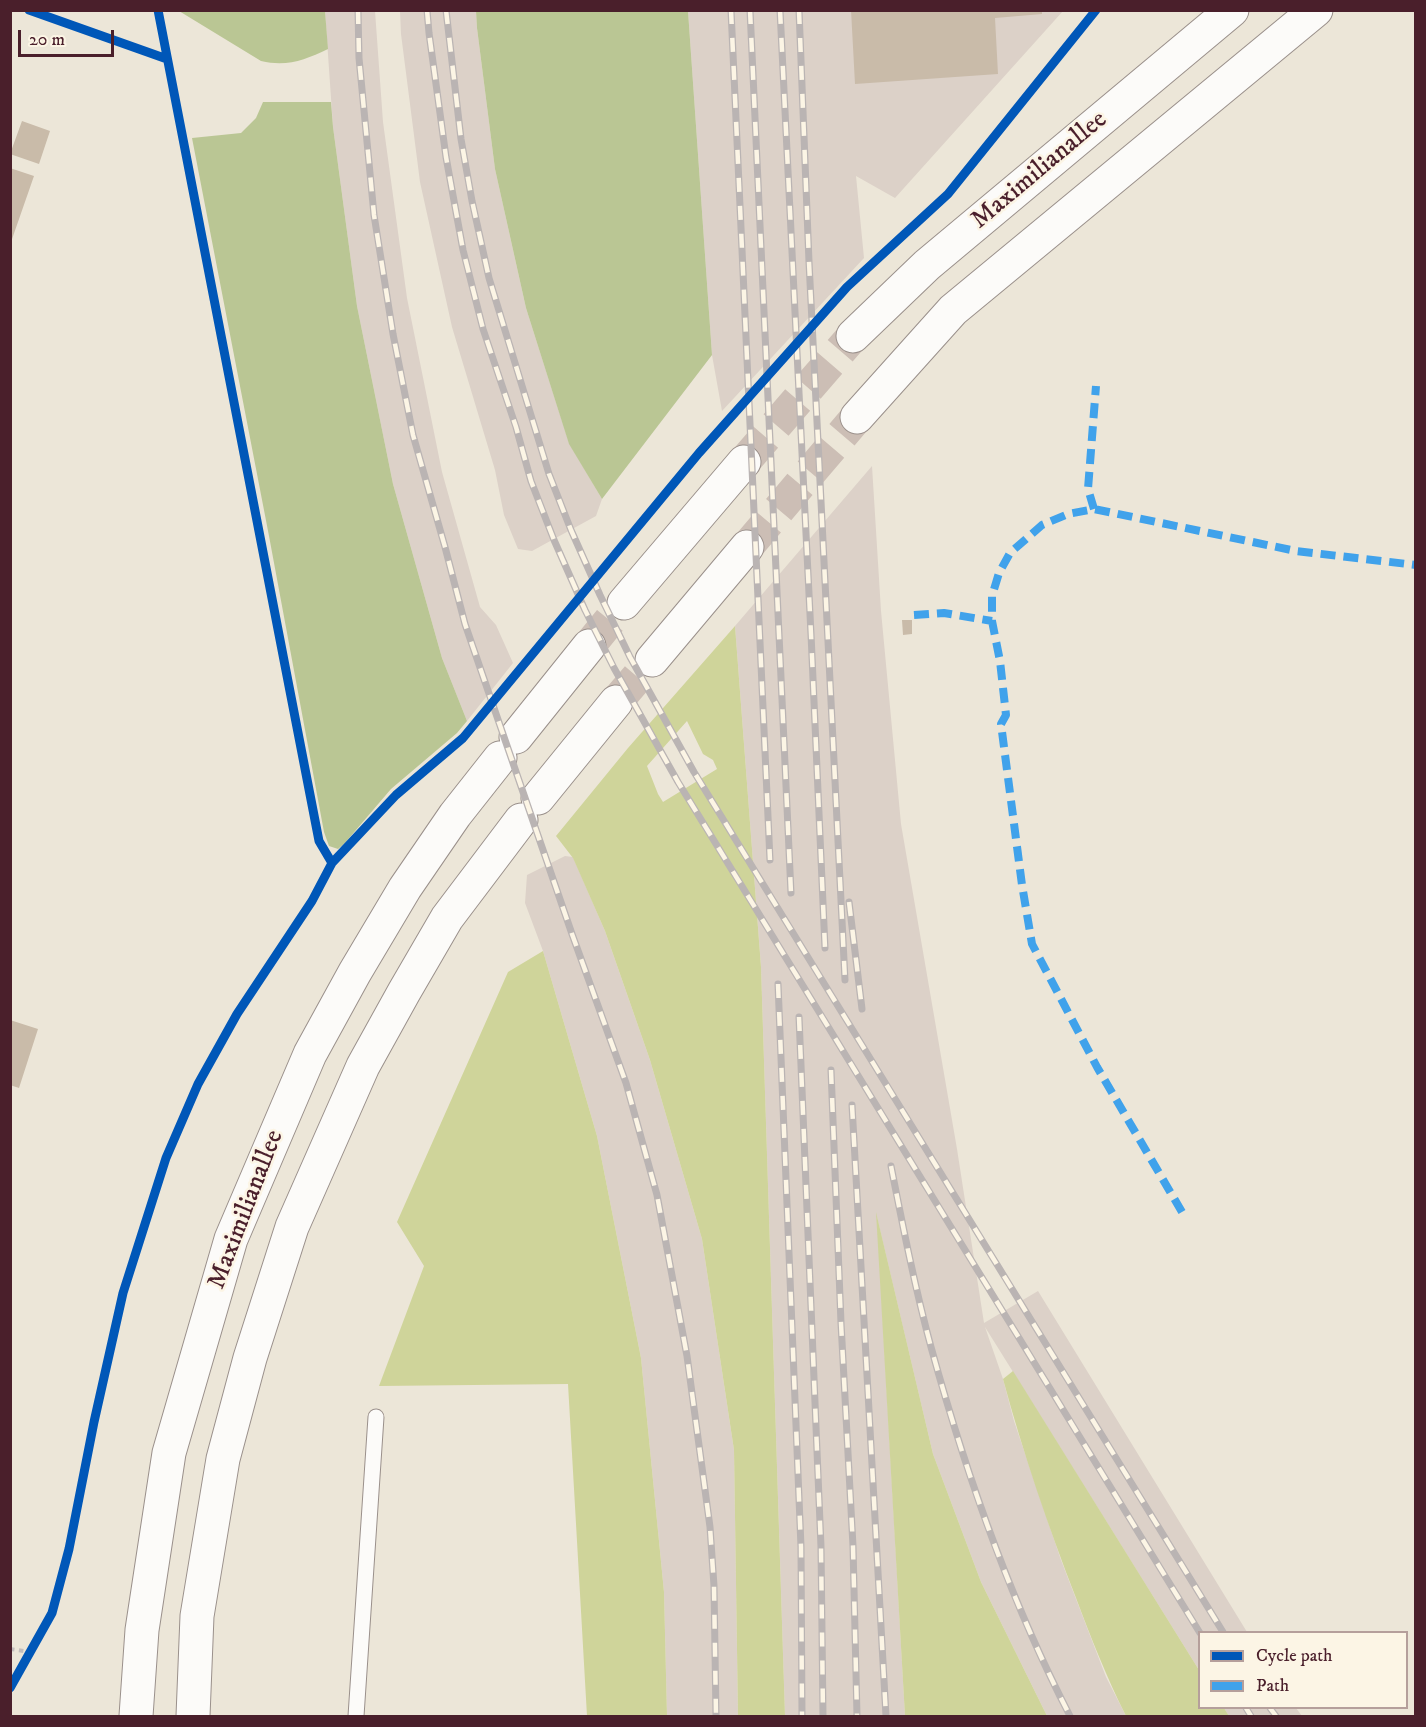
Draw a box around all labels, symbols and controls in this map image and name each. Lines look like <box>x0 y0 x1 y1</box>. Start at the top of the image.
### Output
scale bar <box>21 18 117 56</box>
text: 20 m <box>29 29 65 51</box>
street label: Maximilianallee <box>966 105 1114 237</box>
street label: Maximilianallee <box>202 1126 292 1294</box>
legend <box>1198 1631 1408 1709</box>
text: Cycle path <box>1256 1645 1333 1667</box>
text: Path <box>1256 1675 1289 1697</box>

